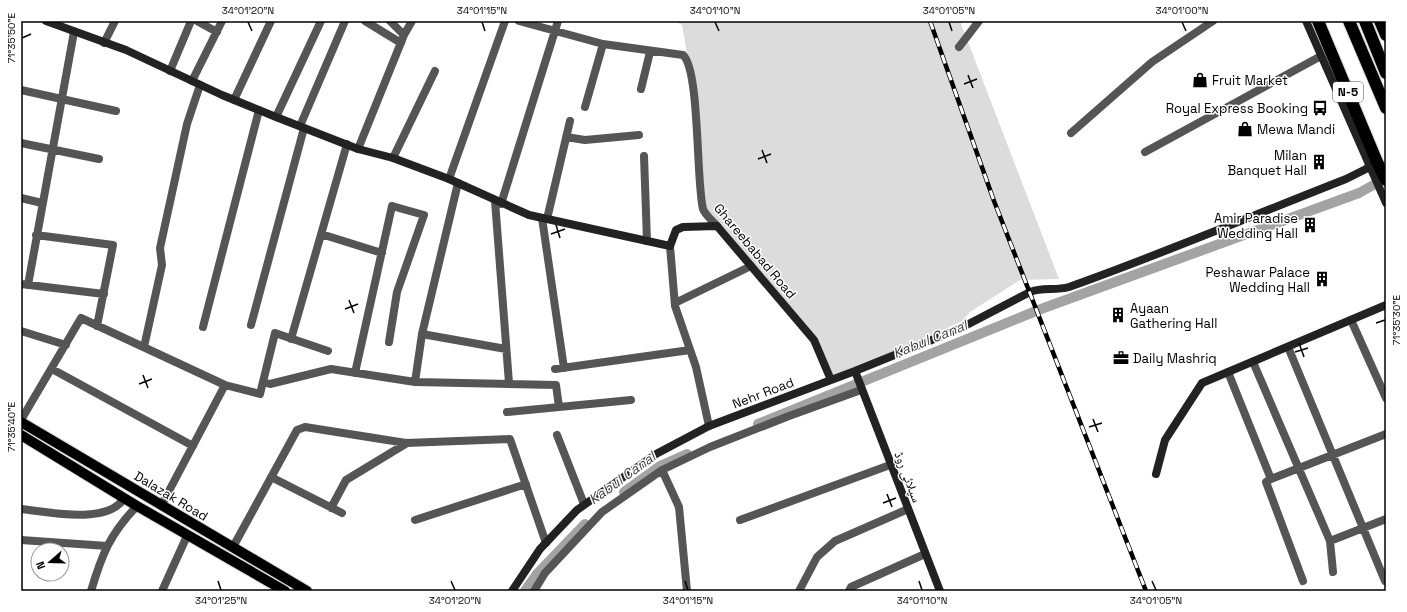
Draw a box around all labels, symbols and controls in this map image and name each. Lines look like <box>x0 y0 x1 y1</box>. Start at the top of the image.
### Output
text: 34°01'20"N <box>222 4 274 17</box>
text: 34°01'15"N <box>457 4 507 17</box>
text: 34°01'10"N <box>690 4 740 17</box>
text: 34°01'05"N <box>923 4 975 17</box>
text: 34°01'00"N <box>1156 4 1208 17</box>
text: 71°35'50"E <box>5 12 18 63</box>
shop icon: Fruit Market <box>1191 71 1209 89</box>
place label: Fruit Market <box>1212 72 1288 89</box>
road number: N-5 <box>1333 82 1363 102</box>
bus stop icon: Royal Express Booking <box>1311 99 1329 117</box>
place label: Royal Express Booking <box>1166 100 1308 117</box>
shop icon: Mewa Mandi <box>1236 120 1254 138</box>
place label: Mewa Mandi <box>1257 121 1335 138</box>
place label: Milan Banquet Hall <box>1227 147 1307 179</box>
building icon: Milan Banquet Hall <box>1310 153 1328 171</box>
street label: Ghareebabad Road <box>710 200 800 302</box>
place label: Amir Paradise Wedding Hall <box>1214 210 1298 242</box>
building icon: Amir Paradise Wedding Hall <box>1301 216 1319 234</box>
place label: Peshawar Palace Wedding Hall <box>1205 264 1310 296</box>
building icon: Peshawar Palace Wedding Hall <box>1313 270 1331 288</box>
text: 71°35'30"E <box>1390 294 1403 345</box>
place label: Ayaan Gathering Hall <box>1130 300 1217 332</box>
building icon: Ayaan Gathering Hall <box>1109 306 1127 324</box>
water label: Kabul Canal <box>890 315 971 362</box>
office icon: Daily Mashriq <box>1112 349 1130 367</box>
place label: Daily Mashriq <box>1133 350 1217 367</box>
street label: Nehr Road <box>730 374 796 412</box>
text: 71°35'40"E <box>5 402 18 452</box>
water label: Kabul Canal <box>585 447 660 508</box>
street label: سپلائی روڈ <box>890 449 926 505</box>
street label: Dalazak Road <box>131 467 211 525</box>
north arrow <box>30 542 70 582</box>
text: N <box>33 560 48 571</box>
text: 34°01'25"N <box>195 594 247 607</box>
text: 34°01'20"N <box>429 594 481 607</box>
text: 34°01'15"N <box>663 594 713 607</box>
text: 34°01'10"N <box>897 594 947 607</box>
text: 34°01'05"N <box>1130 594 1182 607</box>

